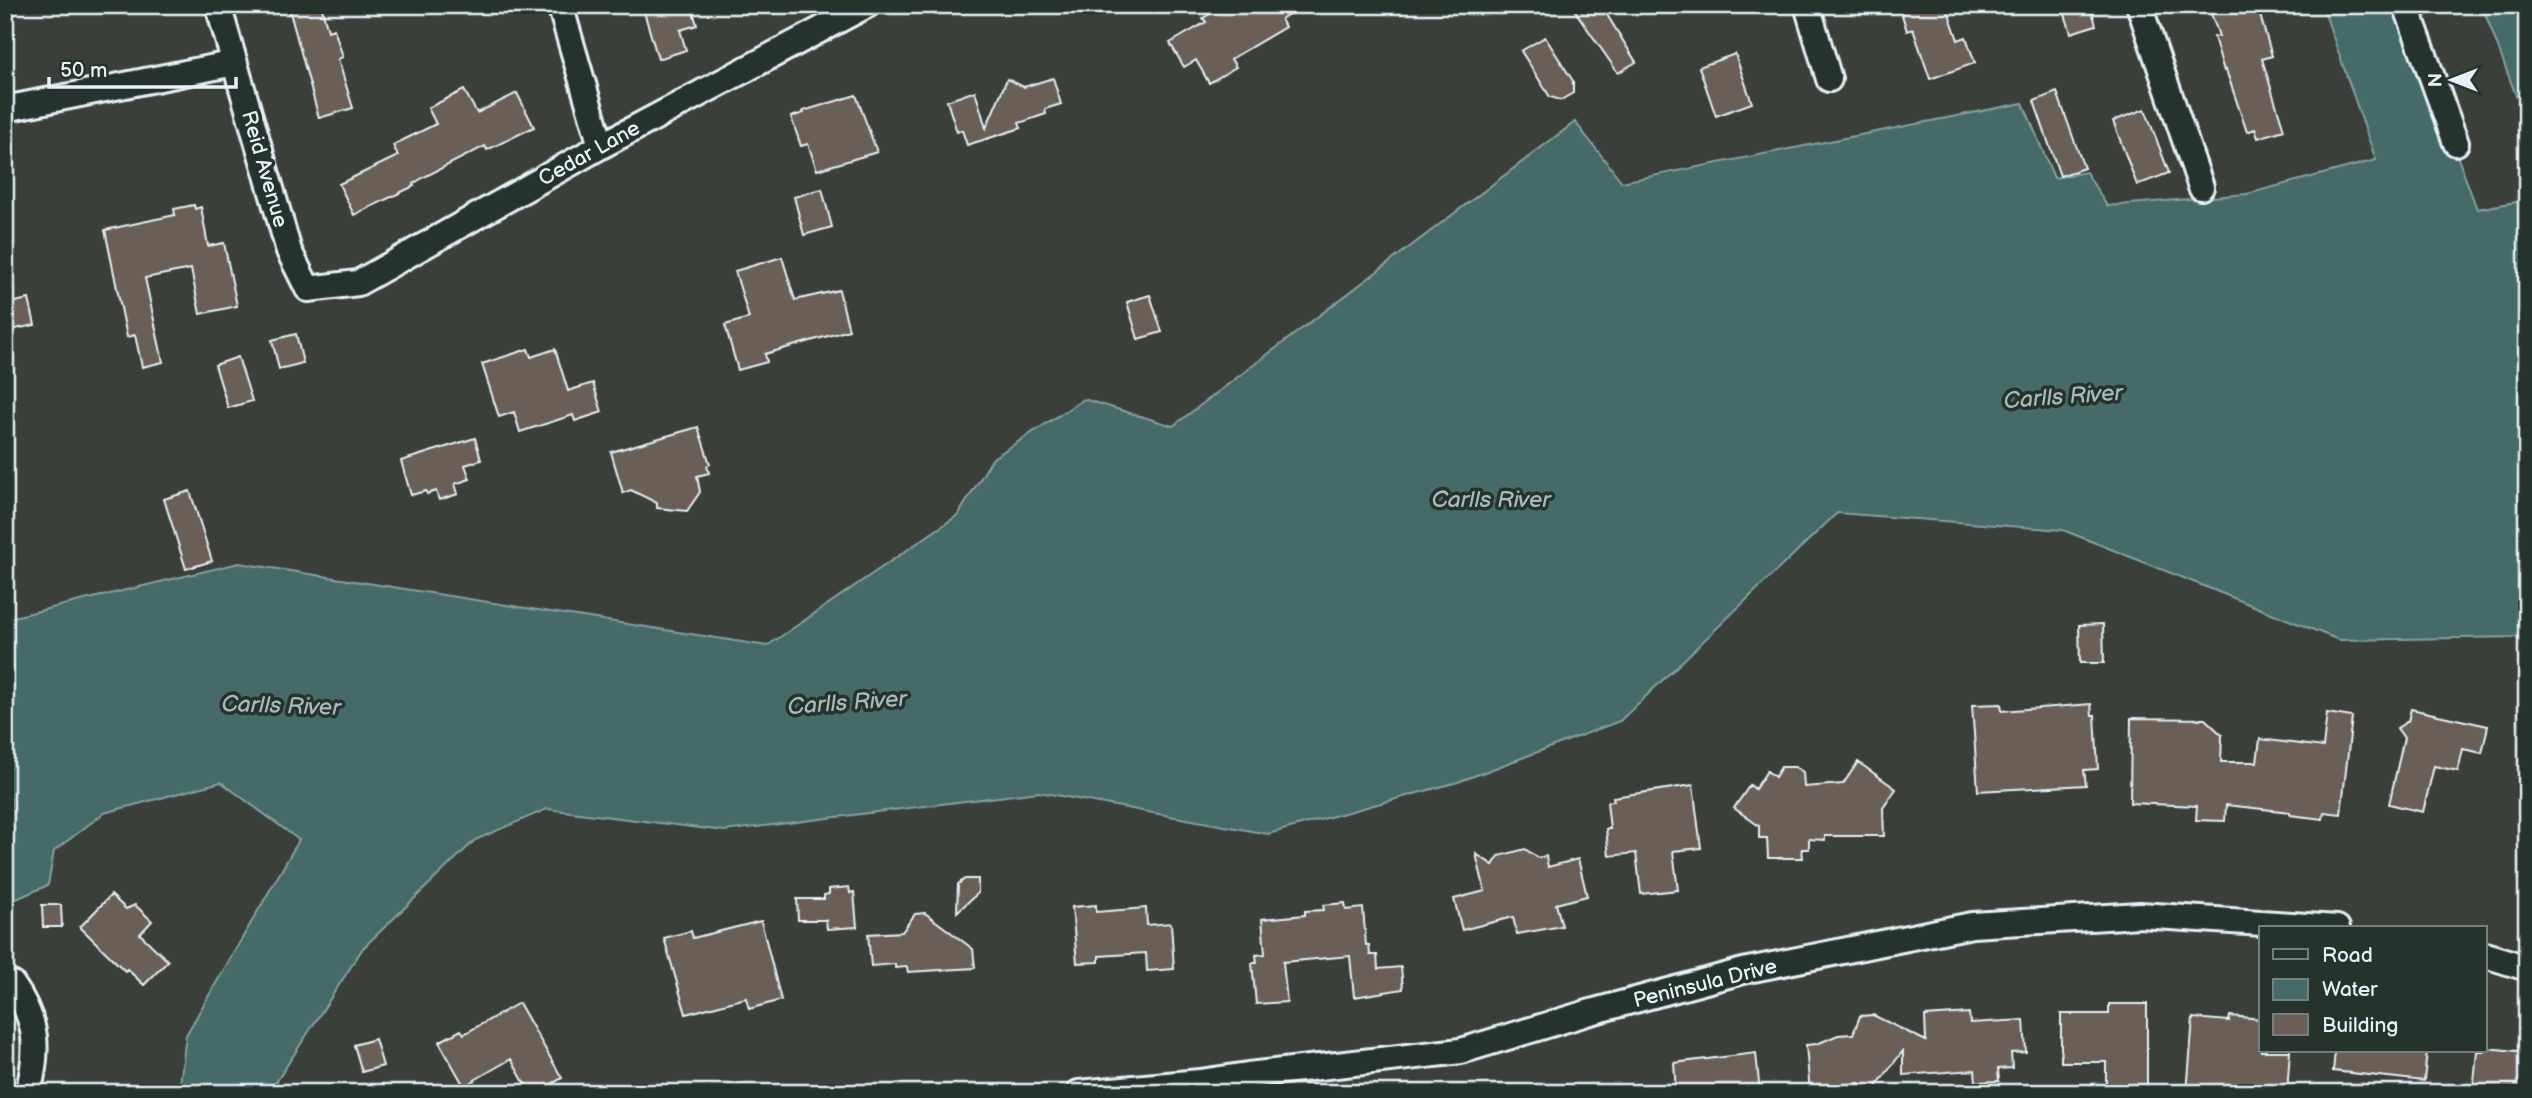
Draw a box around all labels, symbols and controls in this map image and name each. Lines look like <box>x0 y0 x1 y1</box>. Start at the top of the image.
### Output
scale bar <box>49 46 236 90</box>
north arrow <box>2416 46 2486 116</box>
text: 50 m <box>60 58 107 83</box>
text: N <box>2425 73 2448 87</box>
street label: Reid Avenue <box>236 108 293 230</box>
street label: Cedar Lane <box>534 115 644 192</box>
water label: Carlls River <box>2003 379 2125 415</box>
water label: Carlls River <box>1431 486 1552 514</box>
water label: Carlls River <box>787 685 909 721</box>
water label: Carlls River <box>221 690 343 722</box>
legend <box>2259 926 2486 1052</box>
text: Road <box>2322 943 2373 968</box>
street label: Peninsula Drive <box>1631 954 1779 1013</box>
text: Water <box>2322 977 2378 1002</box>
text: Building <box>2322 1013 2398 1038</box>

